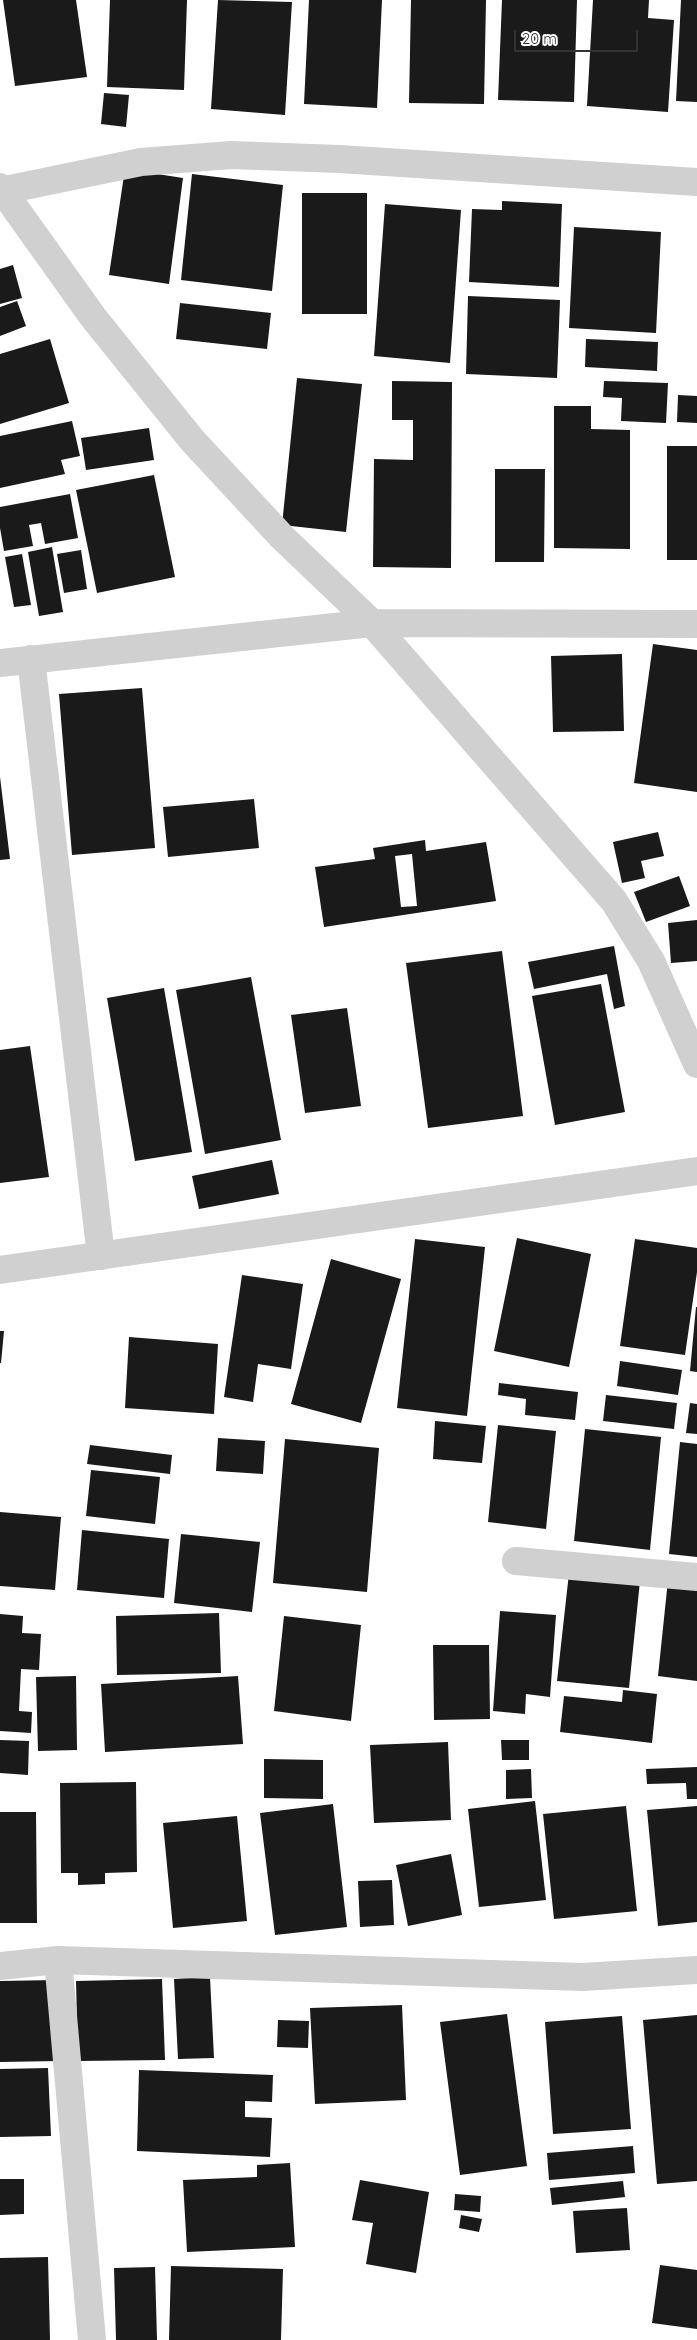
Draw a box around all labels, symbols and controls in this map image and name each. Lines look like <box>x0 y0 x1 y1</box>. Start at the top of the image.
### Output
scale bar <box>517 20 641 52</box>
text: 20 m <box>522 29 557 48</box>

